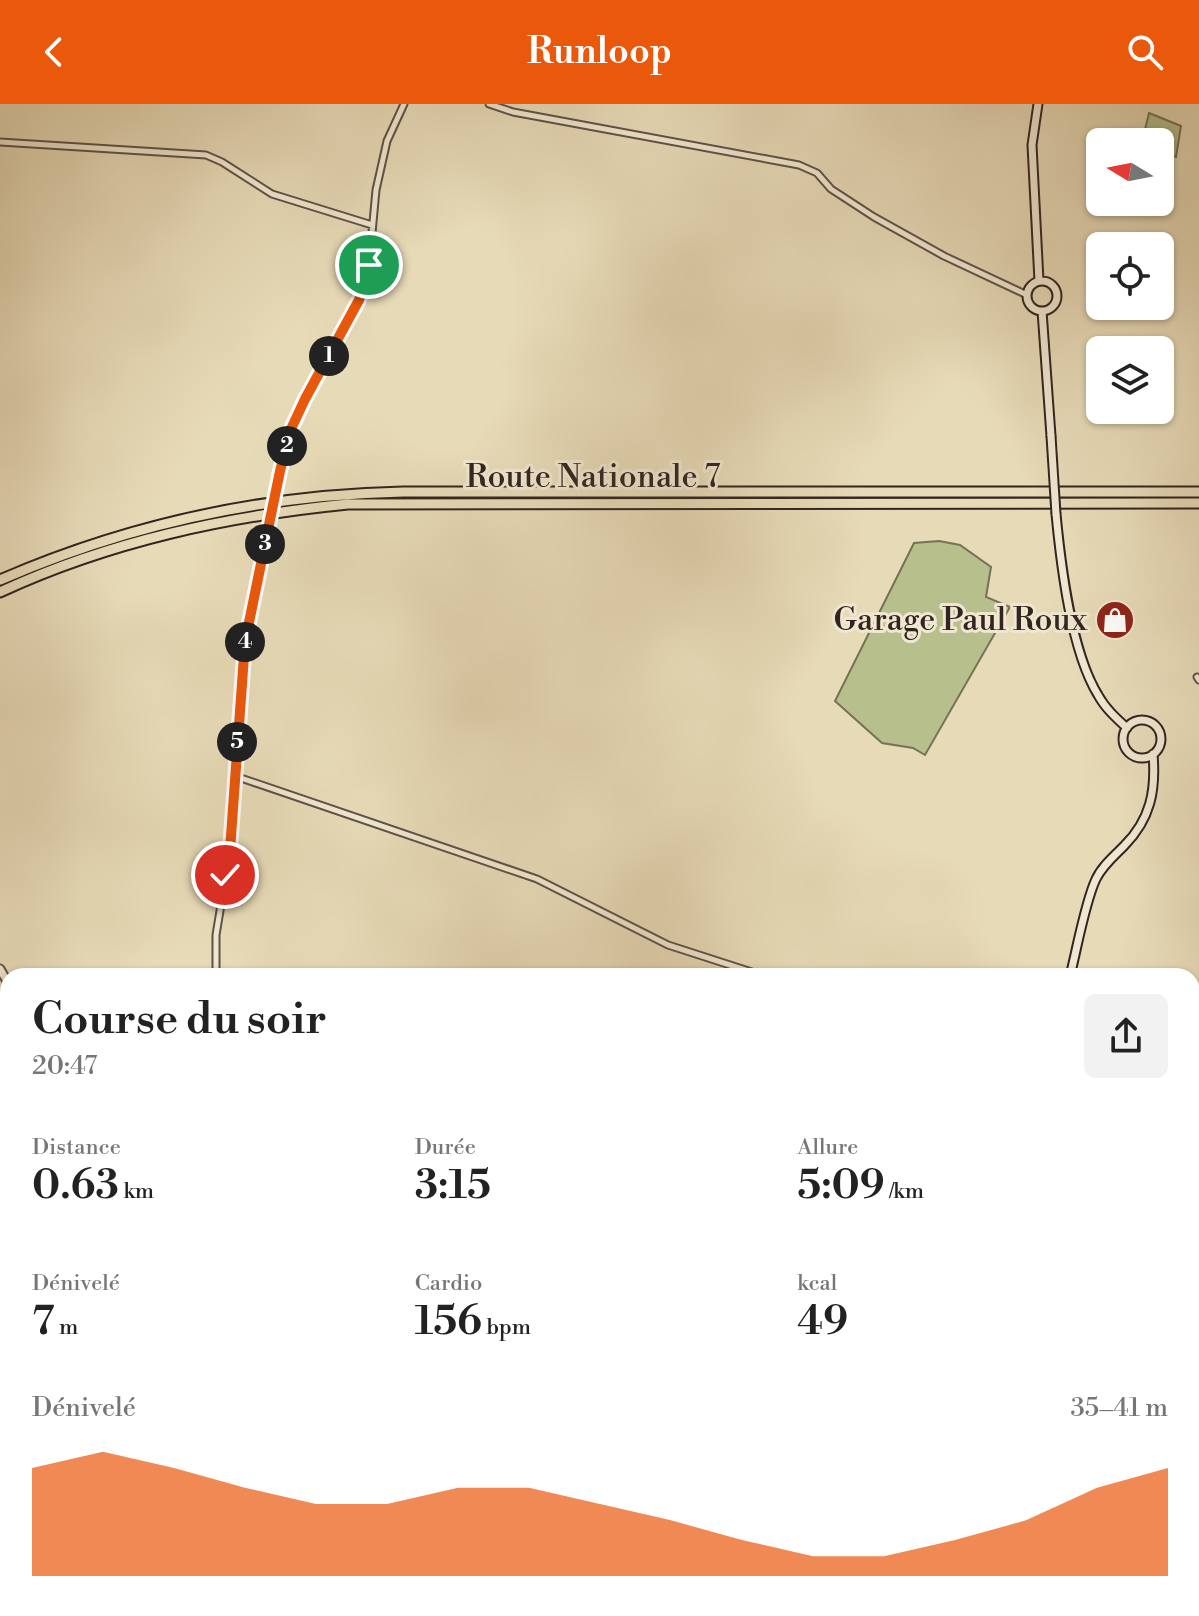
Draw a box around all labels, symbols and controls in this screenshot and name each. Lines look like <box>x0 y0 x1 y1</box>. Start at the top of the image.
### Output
icon: back <box>32 30 76 74</box>
text: Runloop <box>527 30 672 75</box>
icon: search <box>1123 30 1167 74</box>
north arrow <box>1086 128 1174 216</box>
map controls <box>1086 128 1174 424</box>
pin <box>335 231 403 299</box>
button: locate <box>1086 232 1174 320</box>
icon: arrive <box>347 243 391 287</box>
pin: 1 <box>309 336 349 376</box>
button: layers <box>1086 336 1174 424</box>
text: 1 <box>324 342 334 369</box>
pin: 2 <box>267 426 307 466</box>
text: 2 <box>280 432 294 459</box>
street label: Route Nationale 7 <box>466 457 720 497</box>
pin: 3 <box>245 524 285 564</box>
text: 3 <box>258 530 272 557</box>
shop icon: Garage Paul Roux <box>1094 599 1136 641</box>
place label: Garage Paul Roux <box>833 600 1088 640</box>
pin: 4 <box>225 622 265 662</box>
text: 4 <box>238 628 252 655</box>
pin: 5 <box>217 722 257 762</box>
text: 5 <box>230 728 244 755</box>
pin <box>191 841 259 909</box>
icon: check <box>203 853 247 897</box>
text: Course du soir <box>32 992 327 1047</box>
button: share <box>1084 994 1168 1078</box>
text: 20:47 <box>32 1050 97 1082</box>
text: Distance <box>32 1134 121 1161</box>
text: Durée <box>415 1134 476 1161</box>
text: Allure <box>797 1134 858 1161</box>
text: 0.63 <box>32 1161 119 1211</box>
text: 3:15 <box>415 1161 491 1211</box>
text: 5:09 <box>797 1161 885 1211</box>
text: km <box>119 1178 154 1205</box>
text: /km <box>885 1178 924 1205</box>
text: Dénivelé <box>32 1270 120 1297</box>
text: Cardio <box>415 1270 482 1297</box>
text: kcal <box>797 1270 837 1297</box>
text: 7 <box>32 1297 54 1347</box>
text: 156 <box>415 1297 482 1347</box>
text: 49 <box>797 1297 848 1347</box>
text: m <box>54 1314 78 1341</box>
text: bpm <box>482 1314 531 1341</box>
text: Dénivelé <box>32 1392 136 1424</box>
text: 35–41 m <box>1071 1392 1168 1424</box>

